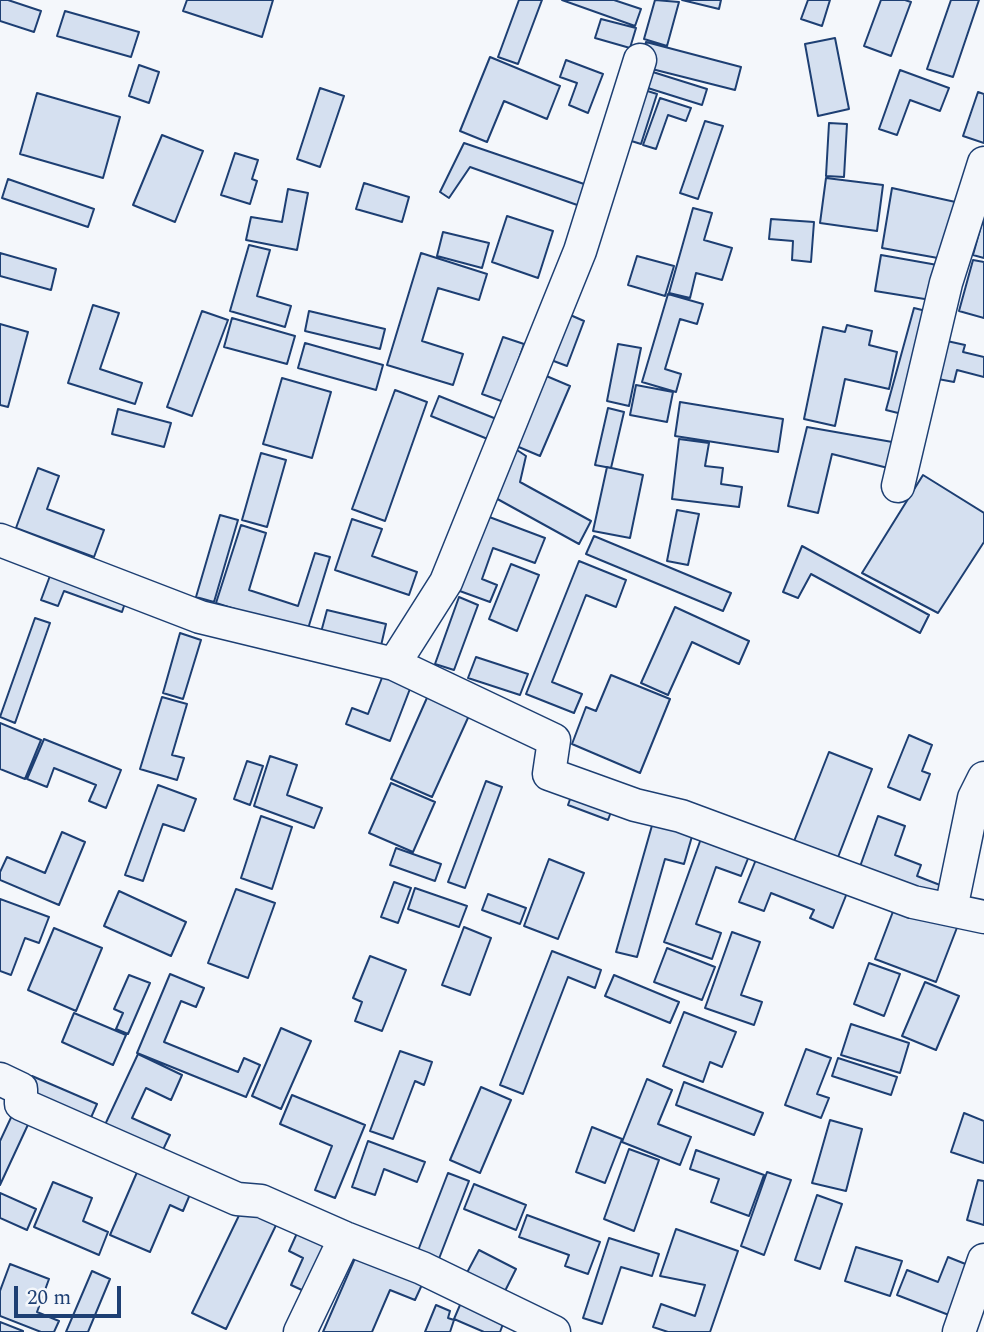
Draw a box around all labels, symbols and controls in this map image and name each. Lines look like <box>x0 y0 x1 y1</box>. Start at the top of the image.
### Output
scale bar <box>18 1272 124 1316</box>
text: 20 m <box>27 1282 71 1314</box>

